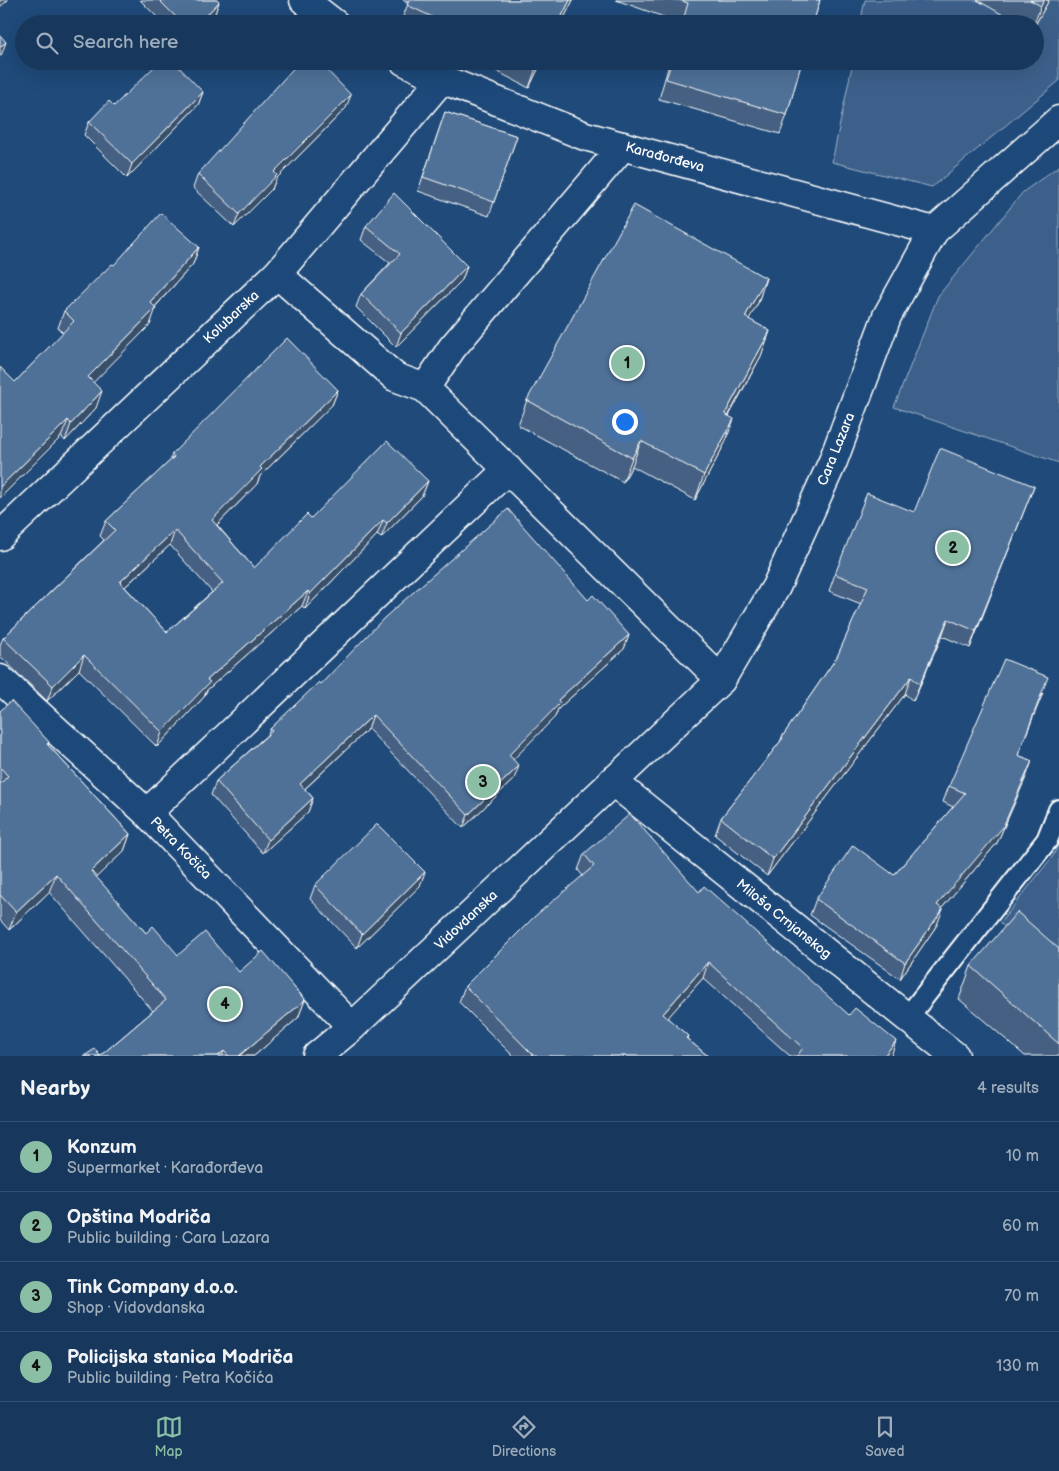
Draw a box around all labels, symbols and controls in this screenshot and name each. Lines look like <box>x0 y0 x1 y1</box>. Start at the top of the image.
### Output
search box <box>15 15 1044 70</box>
icon: search <box>33 29 61 57</box>
text: Search here <box>73 31 178 54</box>
street label: Karađorđeva <box>624 138 706 176</box>
street label: Kolubarska <box>200 287 262 347</box>
pin: 1 <box>611 344 643 382</box>
your location <box>612 409 638 435</box>
street label: Cara Lazara <box>814 410 858 488</box>
pin: 2 <box>937 529 969 567</box>
pin: 3 <box>467 763 499 801</box>
street label: Petra Kočića <box>147 813 215 883</box>
street label: Miloša Crnjanskog <box>733 875 835 963</box>
street label: Vidovdanska <box>431 887 501 953</box>
pin: 4 <box>209 985 241 1023</box>
text: Nearby <box>20 1076 90 1101</box>
text: 4 results <box>977 1079 1039 1098</box>
text: Konzum <box>67 1136 137 1159</box>
text: 1 <box>33 1147 39 1166</box>
text: 10 m <box>1006 1147 1039 1166</box>
text: Supermarket · Karađorđeva <box>67 1159 263 1178</box>
text: Opština Modriča <box>67 1206 211 1229</box>
text: 2 <box>31 1217 41 1236</box>
text: 60 m <box>1002 1217 1039 1236</box>
text: Public building · Cara Lazara <box>67 1229 270 1248</box>
text: Tink Company d.o.o. <box>67 1276 238 1299</box>
text: 3 <box>31 1287 41 1306</box>
text: 70 m <box>1004 1287 1039 1306</box>
text: Shop · Vidovdanska <box>67 1299 205 1318</box>
text: Policijska stanica Modriča <box>67 1346 293 1369</box>
text: 4 <box>31 1357 41 1376</box>
text: 130 m <box>996 1357 1039 1376</box>
text: Public building · Petra Kočića <box>67 1369 274 1388</box>
tab: Map <box>155 1413 183 1460</box>
tab: Directions <box>492 1413 556 1460</box>
tab: Saved <box>865 1413 904 1460</box>

